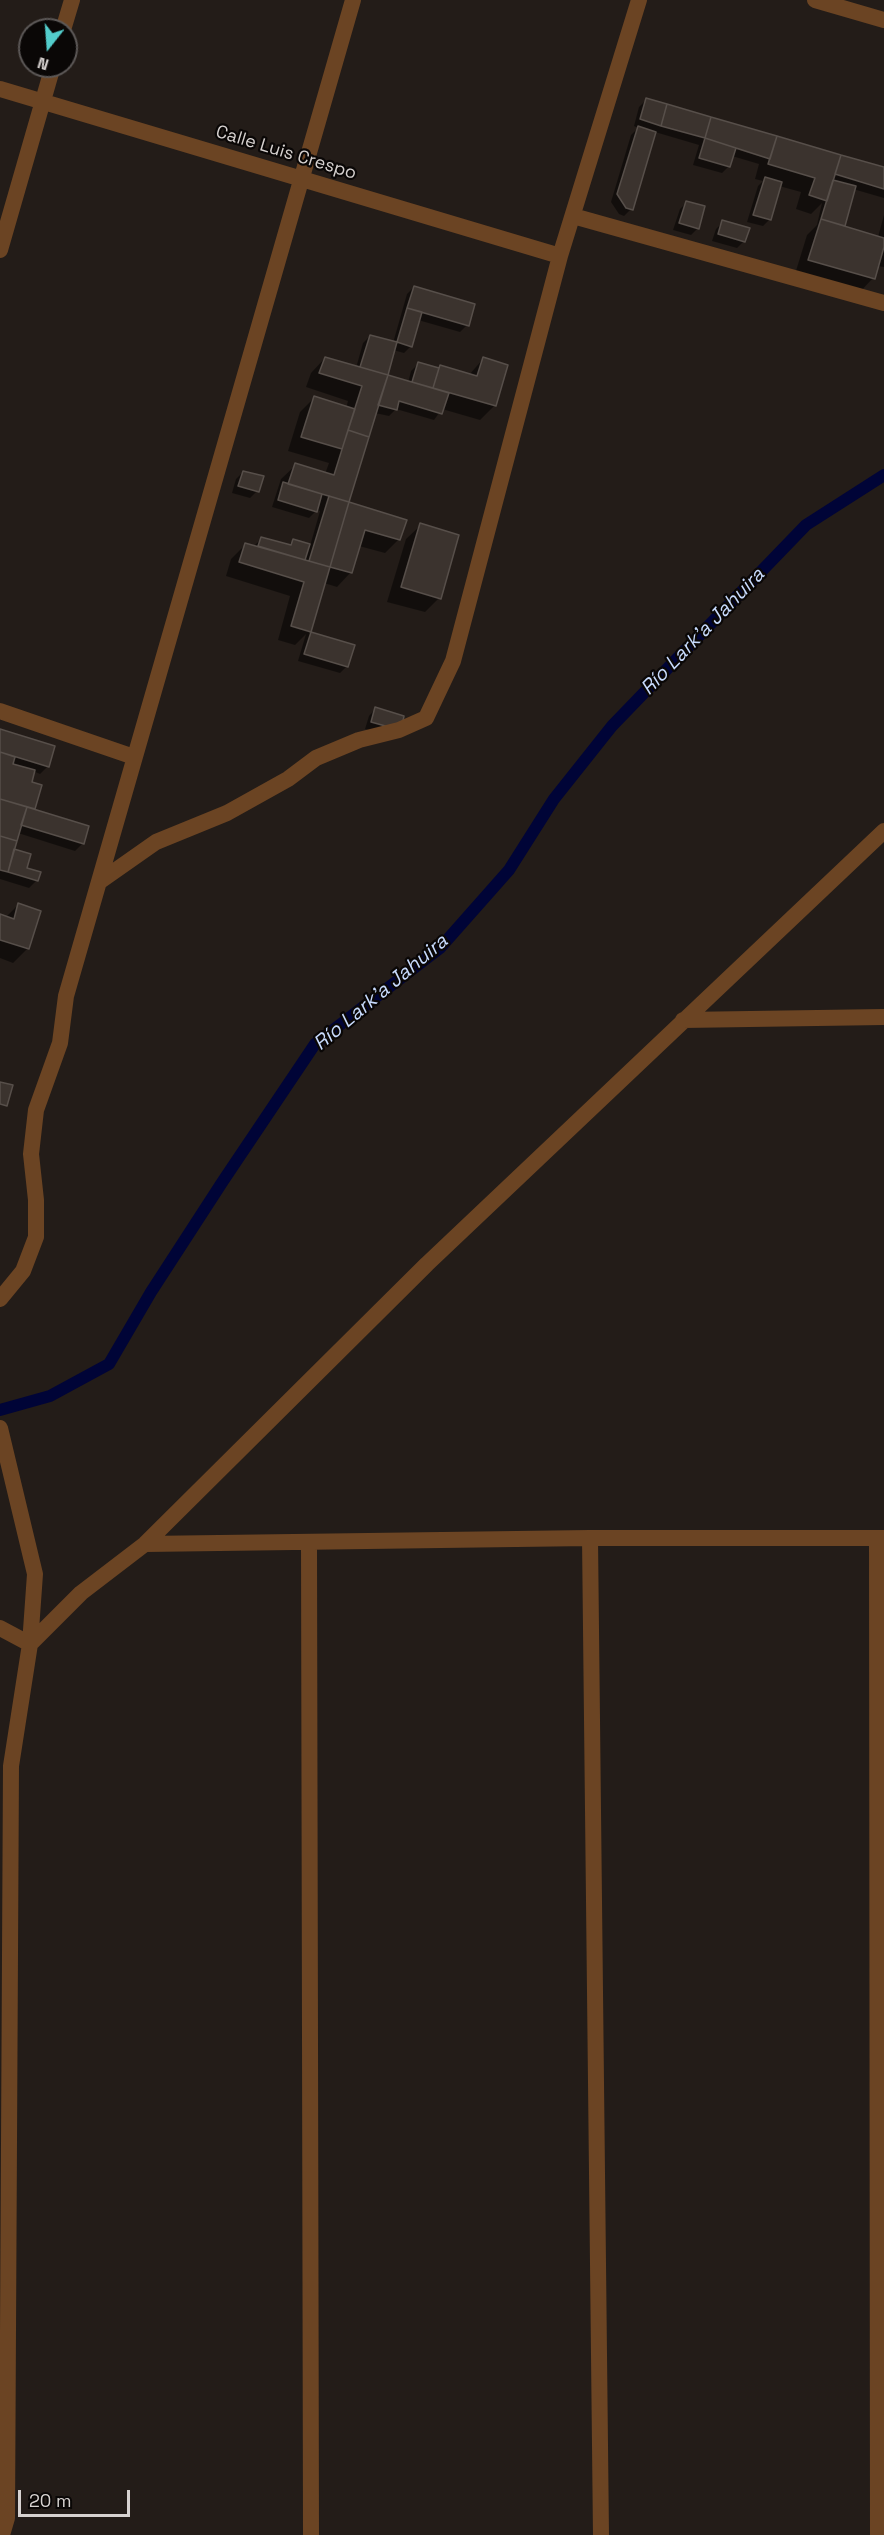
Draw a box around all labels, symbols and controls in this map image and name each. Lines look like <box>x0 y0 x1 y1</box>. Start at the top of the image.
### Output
north arrow <box>18 18 78 78</box>
text: N <box>35 52 51 75</box>
street label: Calle Luis Crespo <box>213 121 359 185</box>
water label: Río Lark’a Jahuira <box>636 563 770 701</box>
water label: Río Lark’a Jahuira <box>309 930 453 1056</box>
scale bar <box>21 2478 134 2516</box>
text: 20 m <box>29 2489 72 2512</box>

